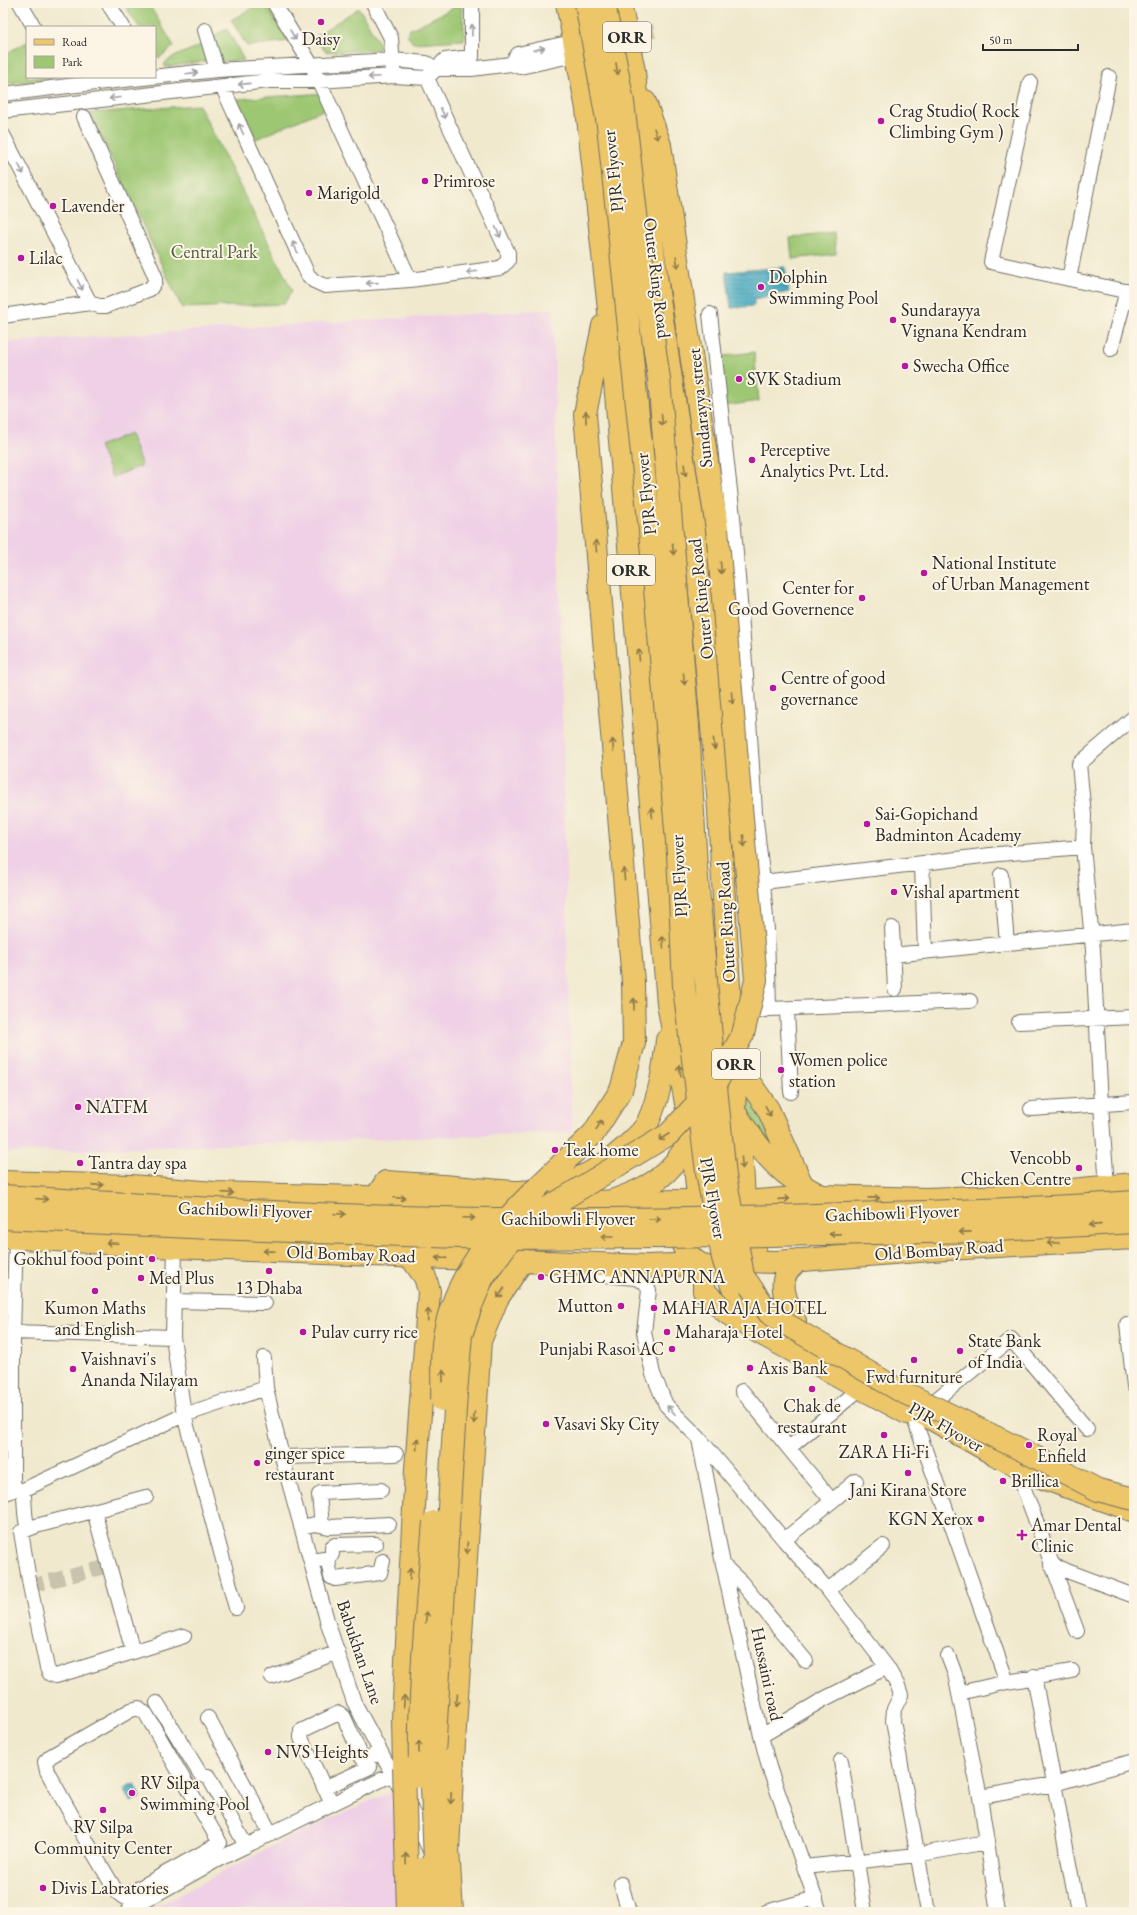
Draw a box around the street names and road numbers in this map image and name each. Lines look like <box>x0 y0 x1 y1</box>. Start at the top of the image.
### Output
road number: ORR <box>603 22 651 52</box>
street label: PJR Flyover <box>597 129 628 213</box>
street label: Outer Ring Road <box>639 216 676 340</box>
street label: Sundarayya street <box>682 347 717 469</box>
street label: PJR Flyover <box>630 452 661 536</box>
street label: Outer Ring Road <box>683 537 718 661</box>
road number: ORR <box>607 555 655 585</box>
street label: PJR Flyover <box>665 834 692 918</box>
street label: Outer Ring Road <box>711 860 740 983</box>
road number: ORR <box>712 1049 760 1079</box>
street label: PJR Flyover <box>695 1155 732 1241</box>
street label: Gachibowli Flyover <box>178 1196 312 1223</box>
street label: Gachibowli Flyover <box>825 1199 959 1226</box>
street label: Gachibowli Flyover <box>501 1207 635 1230</box>
street label: Old Bombay Road <box>874 1233 1005 1265</box>
street label: Old Bombay Road <box>286 1240 417 1267</box>
street label: PJR Flyover <box>905 1396 988 1457</box>
street label: Babukhan Lane <box>332 1597 389 1707</box>
street label: Hussaini road <box>746 1625 789 1724</box>

